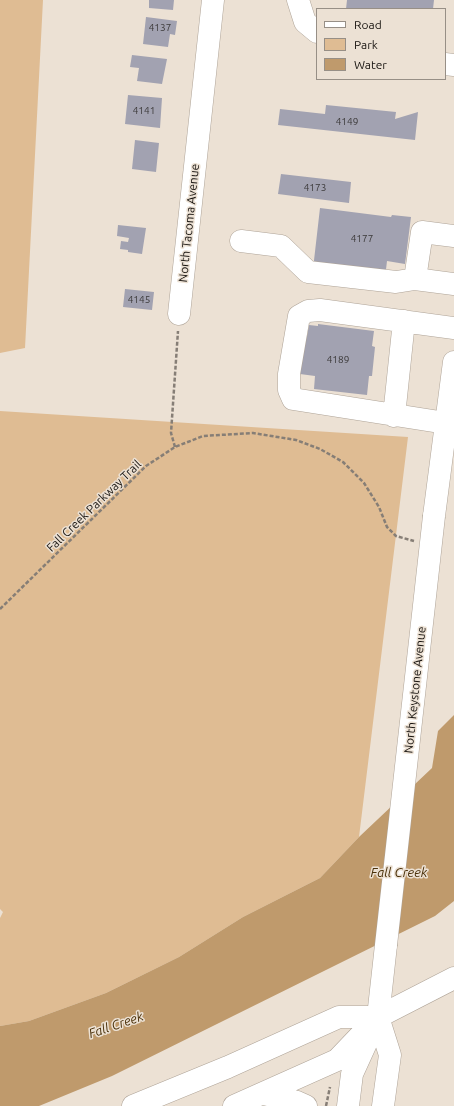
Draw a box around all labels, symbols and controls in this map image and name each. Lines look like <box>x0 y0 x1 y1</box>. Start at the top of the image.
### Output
legend <box>316 8 446 80</box>
text: Road <box>354 18 382 31</box>
house number: 4137 <box>149 22 171 34</box>
text: Park <box>354 38 378 51</box>
text: Water <box>354 58 387 71</box>
house number: 4141 <box>133 105 155 117</box>
house number: 4149 <box>336 116 358 128</box>
street label: North Tacoma Avenue <box>176 163 202 283</box>
house number: 4173 <box>304 182 326 194</box>
house number: 4177 <box>351 233 373 245</box>
house number: 4145 <box>128 294 150 306</box>
house number: 4189 <box>327 354 349 366</box>
street label: Fall Creek Parkway Trail <box>44 457 144 555</box>
street label: North Keystone Avenue <box>401 626 429 754</box>
water label: Fall Creek <box>371 865 427 881</box>
water label: Fall Creek <box>87 1008 145 1042</box>

